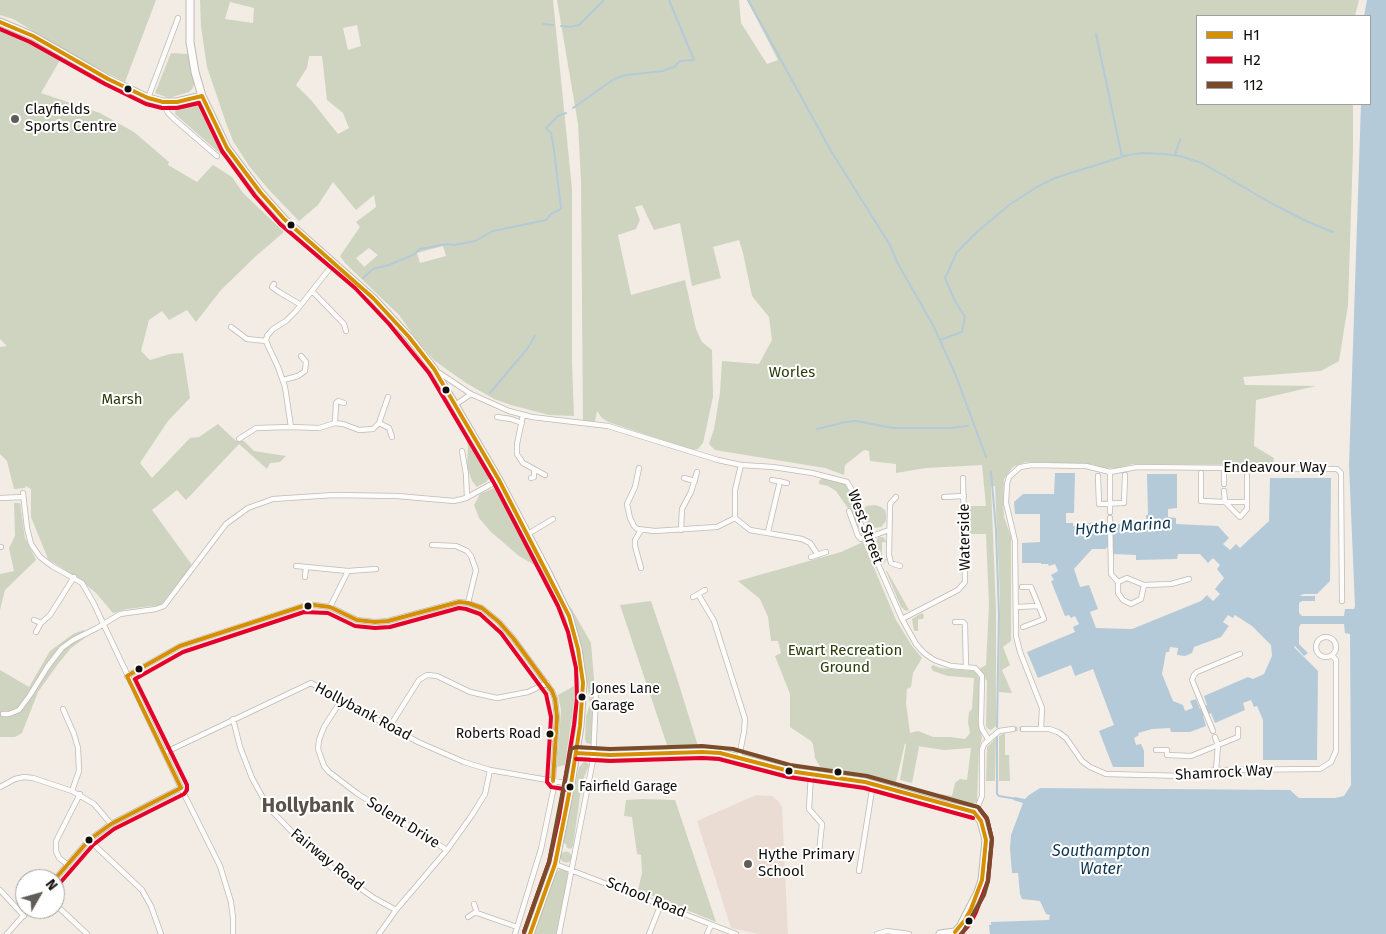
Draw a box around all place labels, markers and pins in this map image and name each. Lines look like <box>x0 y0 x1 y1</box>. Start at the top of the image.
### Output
unlabelled marker <box>123 84 133 94</box>
place label: Clayfields Sports Centre <box>25 101 117 136</box>
marker: Clayfields Sports Centre <box>9 113 21 125</box>
unlabelled marker <box>286 220 296 230</box>
unlabelled marker <box>441 385 451 395</box>
unlabelled marker <box>303 601 313 611</box>
unlabelled marker <box>134 664 144 674</box>
place label: Jones Lane Garage <box>591 681 660 714</box>
marker: Jones Lane Garage <box>577 692 587 702</box>
place label: Roberts Road <box>456 726 541 742</box>
marker: Roberts Road <box>545 729 555 739</box>
unlabelled marker <box>784 766 794 776</box>
unlabelled marker <box>833 767 843 777</box>
place label: Fairfield Garage <box>579 779 677 795</box>
marker: Fairfield Garage <box>565 782 575 792</box>
unlabelled marker <box>84 835 94 845</box>
place label: Hythe Primary School <box>758 846 855 881</box>
marker: Hythe Primary School <box>742 858 754 870</box>
unlabelled marker <box>964 916 974 926</box>

